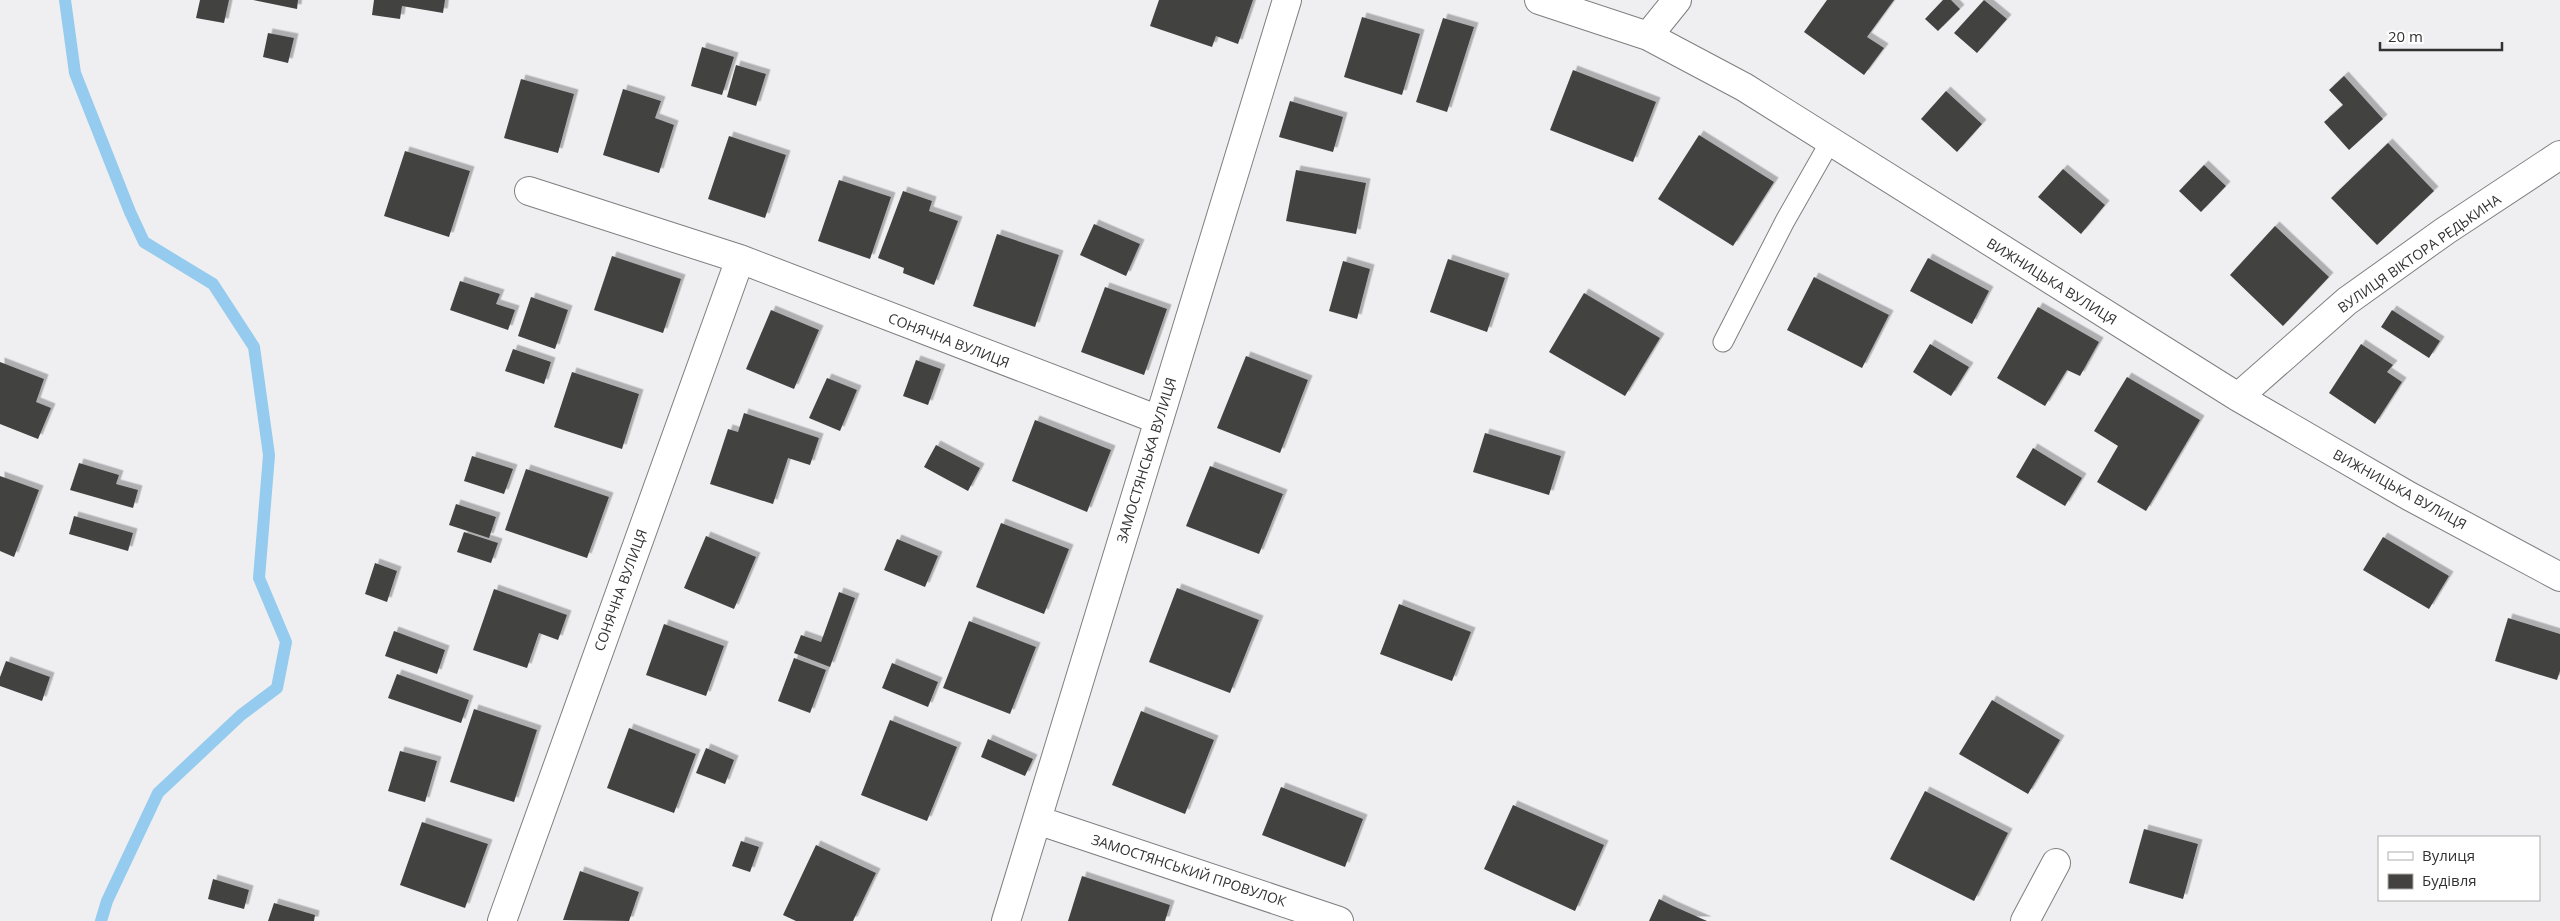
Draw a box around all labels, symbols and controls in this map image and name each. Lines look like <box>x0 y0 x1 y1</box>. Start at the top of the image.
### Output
scale bar <box>2380 20 2502 52</box>
text: 20 m <box>2388 26 2423 46</box>
street label: ВУЛИЦЯ ВІКТОРА РЕДЬКИНА <box>2334 189 2504 317</box>
street label: ВИЖНИЦЬКА ВУЛИЦЯ <box>1983 233 2121 329</box>
street label: СОНЯЧНА ВУЛИЦЯ <box>885 308 1013 372</box>
street label: ЗАМОСТЯНСЬКА ВУЛИЦЯ <box>1112 375 1180 545</box>
street label: ВИЖНИЦЬКА ВУЛИЦЯ <box>2330 444 2470 534</box>
street label: СОНЯЧНА ВУЛИЦЯ <box>589 526 651 654</box>
street label: ЗАМОСТЯНСЬКИЙ ПРОВУЛОК <box>1089 829 1289 911</box>
legend <box>2378 836 2540 901</box>
text: Вулиця <box>2422 845 2475 865</box>
text: Будівля <box>2422 870 2477 890</box>

